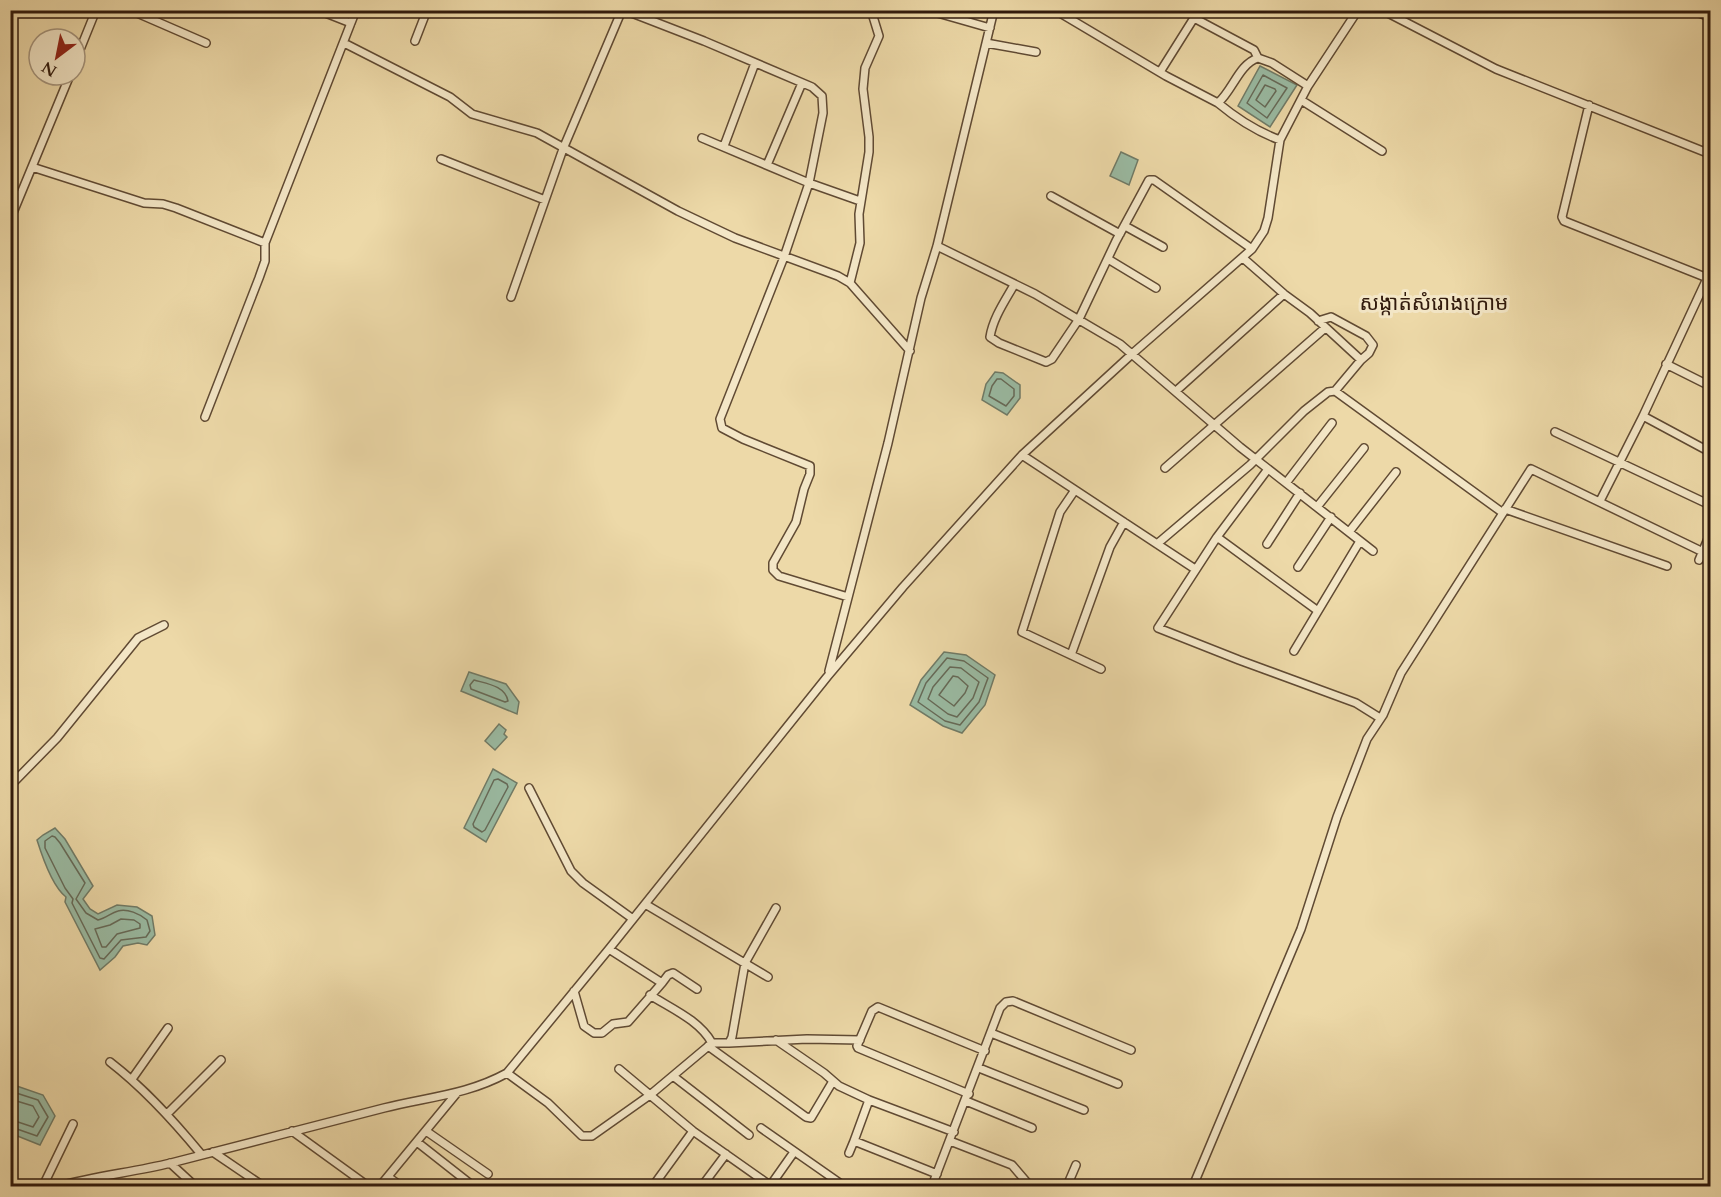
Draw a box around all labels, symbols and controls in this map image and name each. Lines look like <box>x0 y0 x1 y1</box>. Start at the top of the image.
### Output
north arrow <box>27 27 87 87</box>
text: N <box>38 56 61 82</box>
district label: សង្កាត់សំរោងក្រោម <box>1360 289 1508 318</box>

